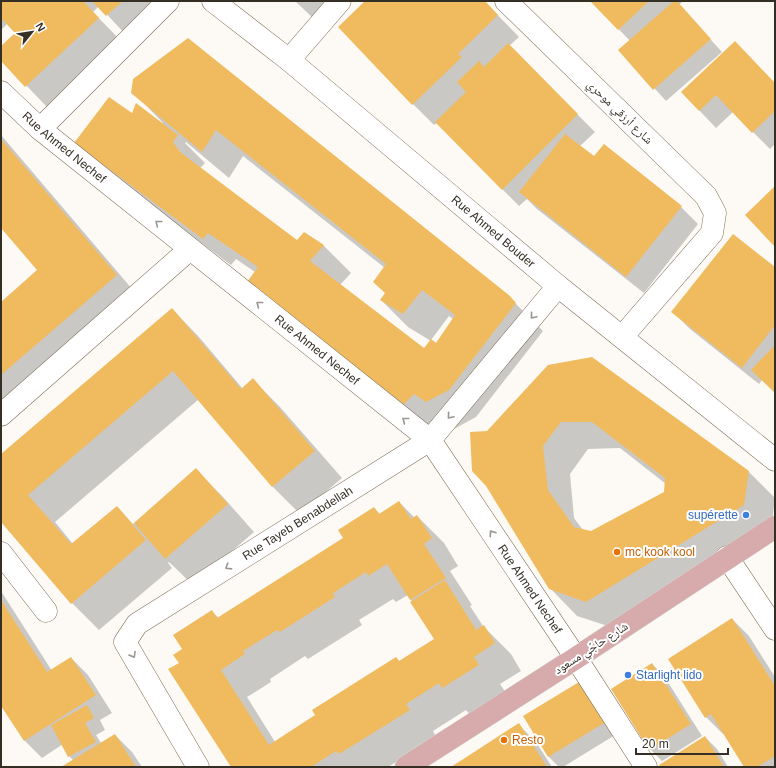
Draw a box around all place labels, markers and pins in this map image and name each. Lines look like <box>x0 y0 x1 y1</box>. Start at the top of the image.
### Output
place label: supérette <box>688 508 738 522</box>
marker: supérette <box>741 510 751 520</box>
place label: mc kook kool <box>625 545 695 559</box>
marker: mc kook kool <box>612 547 622 557</box>
place label: Starlight lido <box>636 668 702 682</box>
marker: Starlight lido <box>623 670 633 680</box>
place label: Resto <box>512 733 544 747</box>
marker: Resto <box>499 735 509 745</box>

